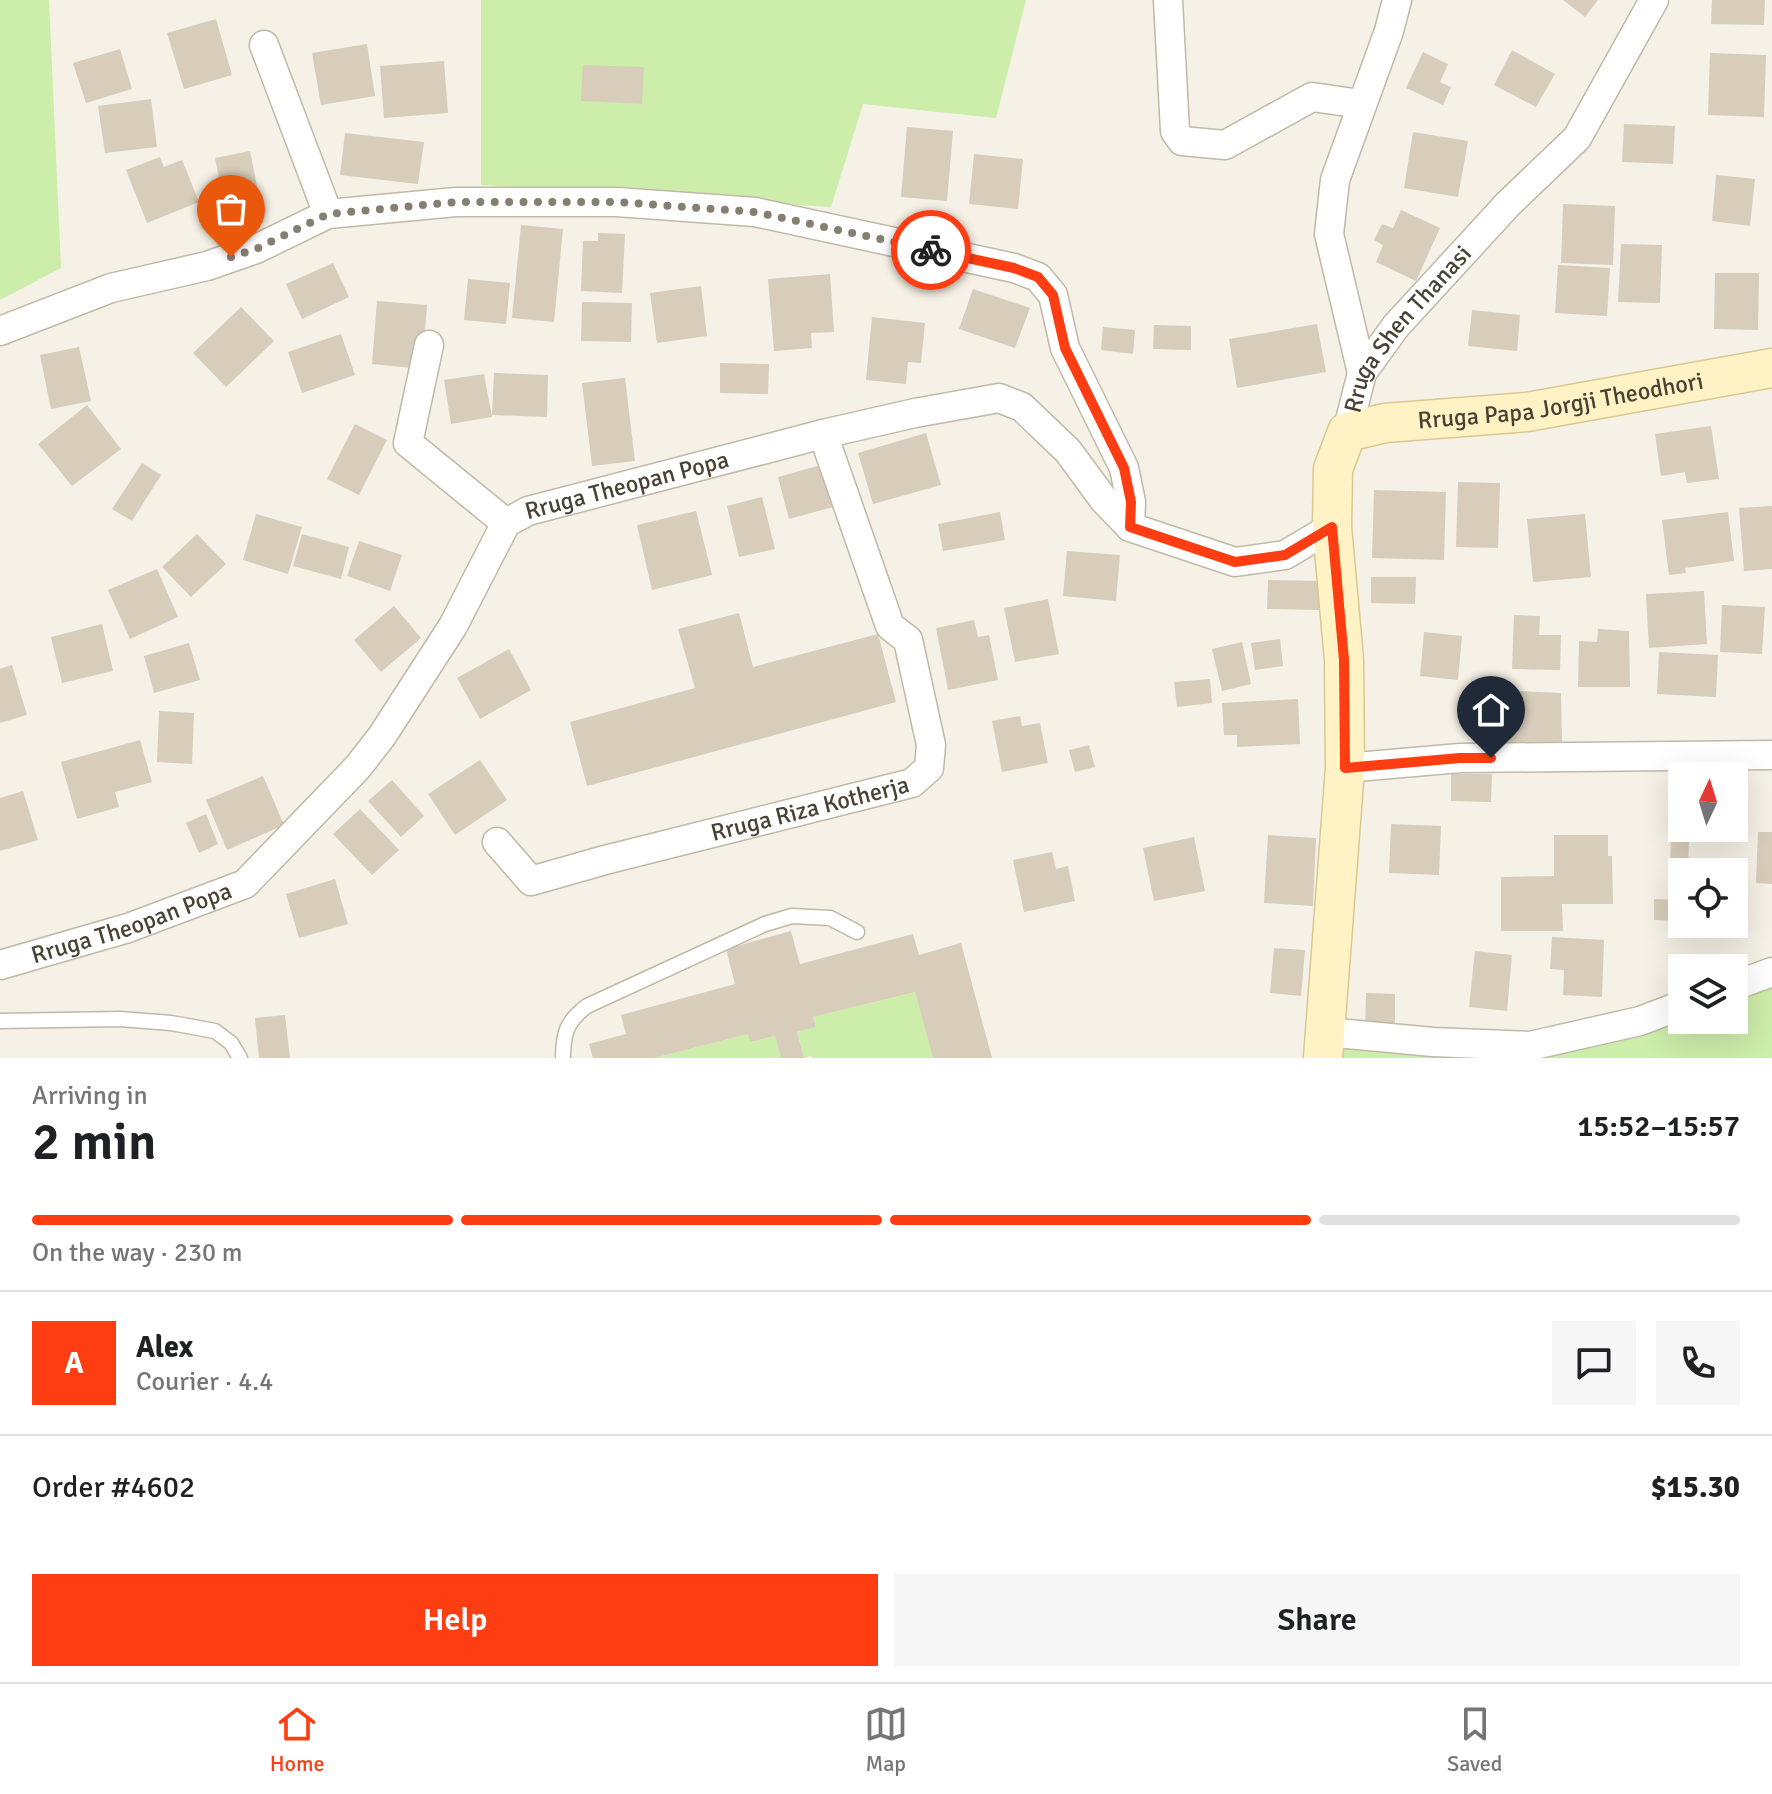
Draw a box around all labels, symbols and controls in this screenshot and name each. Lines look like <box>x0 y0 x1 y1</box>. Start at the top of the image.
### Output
pin <box>197 175 265 257</box>
icon: bag <box>209 187 253 231</box>
courier <box>891 210 971 290</box>
icon: bike <box>909 228 953 272</box>
street label: Rruga Shen Thanasi <box>1338 239 1478 416</box>
street label: Rruga Papa Jorgji Theodhori <box>1417 366 1706 435</box>
street label: Rruga Theopan Popa <box>522 444 732 526</box>
pin <box>1457 676 1525 758</box>
icon: home <box>1469 688 1513 732</box>
north arrow <box>1668 762 1748 842</box>
map controls <box>1668 762 1748 1034</box>
street label: Rruga Riza Kotherja <box>708 769 912 848</box>
button: locate <box>1668 858 1748 938</box>
street label: Rruga Theopan Popa <box>28 875 236 970</box>
button: layers <box>1668 954 1748 1034</box>
text: Arriving in <box>32 1080 148 1112</box>
text: 15:52–15:57 <box>1577 1108 1740 1145</box>
text: 2 min <box>32 1110 157 1174</box>
text: On the way · 230 m <box>32 1237 242 1269</box>
button: chat <box>1552 1321 1636 1405</box>
button: phone <box>1656 1321 1740 1405</box>
text: Alex <box>136 1329 193 1366</box>
text: A <box>64 1345 84 1382</box>
text: Courier · 4.4 <box>136 1366 273 1398</box>
text: Order #4602 <box>32 1469 195 1506</box>
text: $15.30 <box>1650 1469 1740 1506</box>
button: Help <box>32 1574 878 1666</box>
button: Share <box>894 1574 1740 1666</box>
tab: Home <box>270 1702 324 1777</box>
tab: Map <box>864 1702 908 1777</box>
tab: Saved <box>1447 1702 1502 1777</box>

